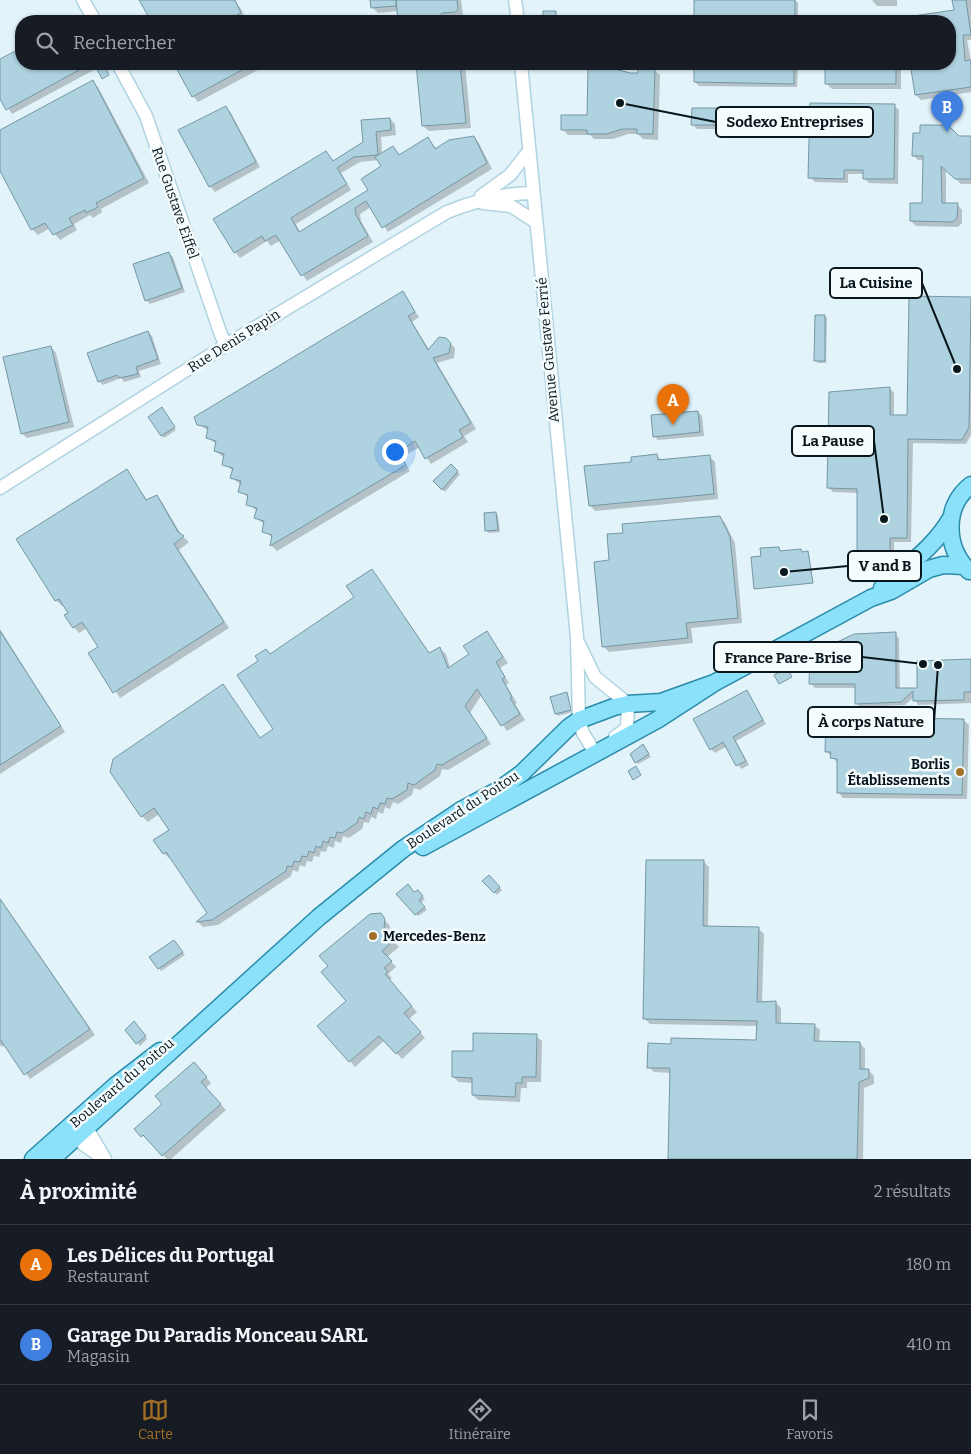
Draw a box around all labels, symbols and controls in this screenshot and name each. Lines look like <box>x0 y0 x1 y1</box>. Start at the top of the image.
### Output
search box <box>15 15 956 70</box>
icon: search <box>33 29 61 57</box>
text: Rechercher <box>73 31 175 54</box>
pin: B <box>931 91 963 132</box>
callout: Sodexo Entreprises <box>716 107 873 137</box>
text: Sodexo Entreprises <box>726 113 864 131</box>
street label: Rue Gustave Eiffel <box>148 145 202 261</box>
callout: La Cuisine <box>830 268 922 298</box>
text: La Cuisine <box>840 274 912 292</box>
street label: Avenue Gustave Ferrié <box>533 276 563 424</box>
street label: Rue Denis Papin <box>185 306 283 376</box>
pin: A <box>657 384 689 425</box>
callout: La Pause <box>792 426 874 456</box>
text: La Pause <box>802 432 864 450</box>
your location <box>382 439 408 465</box>
callout: V and B <box>848 551 921 581</box>
text: V and B <box>859 557 912 575</box>
callout: France Pare-Brise <box>714 642 862 672</box>
text: France Pare-Brise <box>724 649 852 667</box>
callout: À corps Nature <box>808 707 934 737</box>
text: À corps Nature <box>818 713 924 731</box>
place label: Borlis Établissements <box>848 756 950 789</box>
marker: Borlis Établissements <box>954 766 966 778</box>
street label: Boulevard du Poitou <box>404 767 523 853</box>
place label: Mercedes-Benz <box>383 928 486 945</box>
marker: Mercedes-Benz <box>367 930 379 942</box>
street label: Boulevard du Poitou <box>67 1034 178 1131</box>
text: À proximité <box>20 1179 137 1205</box>
text: 2 résultats <box>874 1182 951 1201</box>
text: Les Délices du Portugal <box>67 1244 274 1267</box>
text: A <box>30 1255 42 1274</box>
text: 180 m <box>906 1255 951 1274</box>
text: Restaurant <box>67 1267 149 1286</box>
text: Garage Du Paradis Monceau SARL <box>67 1324 368 1347</box>
text: B <box>31 1335 41 1354</box>
text: 410 m <box>906 1335 951 1354</box>
text: Magasin <box>67 1347 130 1366</box>
tab: Carte <box>138 1396 173 1443</box>
tab: Itinéraire <box>449 1396 511 1443</box>
tab: Favoris <box>786 1396 833 1443</box>

